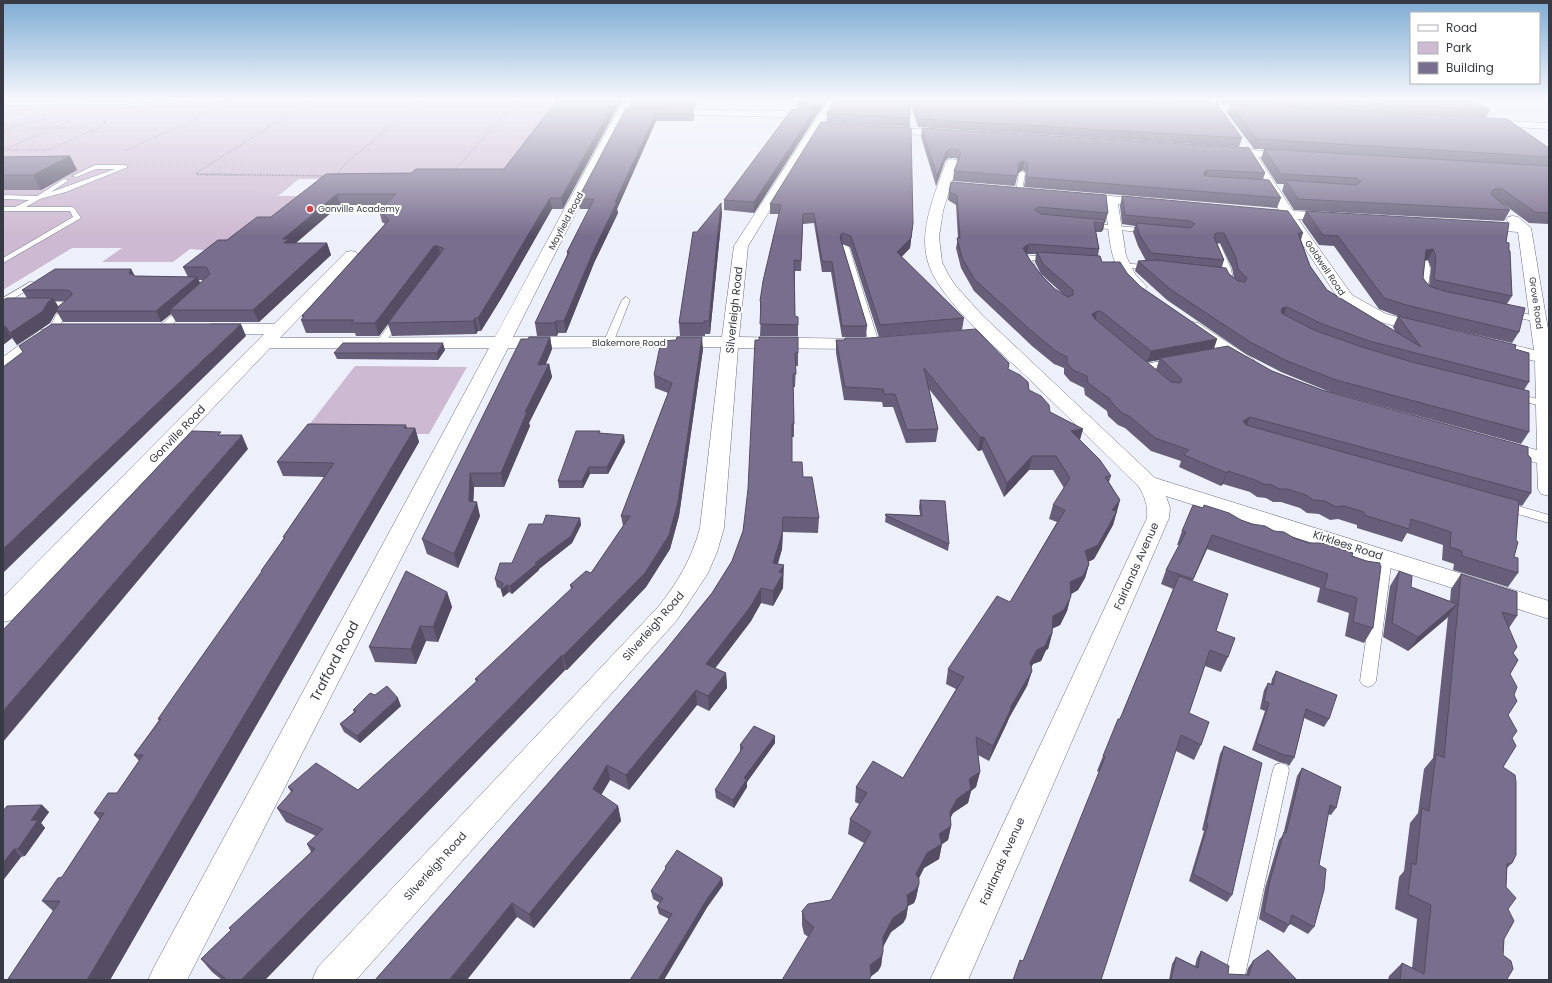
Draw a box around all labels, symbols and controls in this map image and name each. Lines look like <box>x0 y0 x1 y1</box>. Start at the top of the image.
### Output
legend <box>1410 12 1540 84</box>
text: Road <box>1446 19 1477 36</box>
text: Park <box>1446 39 1473 56</box>
text: Building <box>1446 59 1494 76</box>
street label: Mayfield Road <box>546 190 586 252</box>
place label: Gonville Academy <box>318 203 400 215</box>
marker: Gonville Academy <box>305 204 315 214</box>
street label: Goldwell Road <box>1302 238 1348 298</box>
street label: Silverleigh Road <box>721 266 747 354</box>
street label: Grove Road <box>1526 276 1546 330</box>
street label: Blakemore Road <box>592 337 666 349</box>
street label: Gonville Road <box>145 401 209 467</box>
street label: Fairlands Avenue <box>1109 519 1163 612</box>
street label: Kirklees Road <box>1311 526 1385 564</box>
street label: Silverleigh Road <box>618 588 688 664</box>
street label: Trafford Road <box>305 618 364 705</box>
street label: Fairlands Avenue <box>975 814 1029 907</box>
street label: Silverleigh Road <box>400 828 470 904</box>

